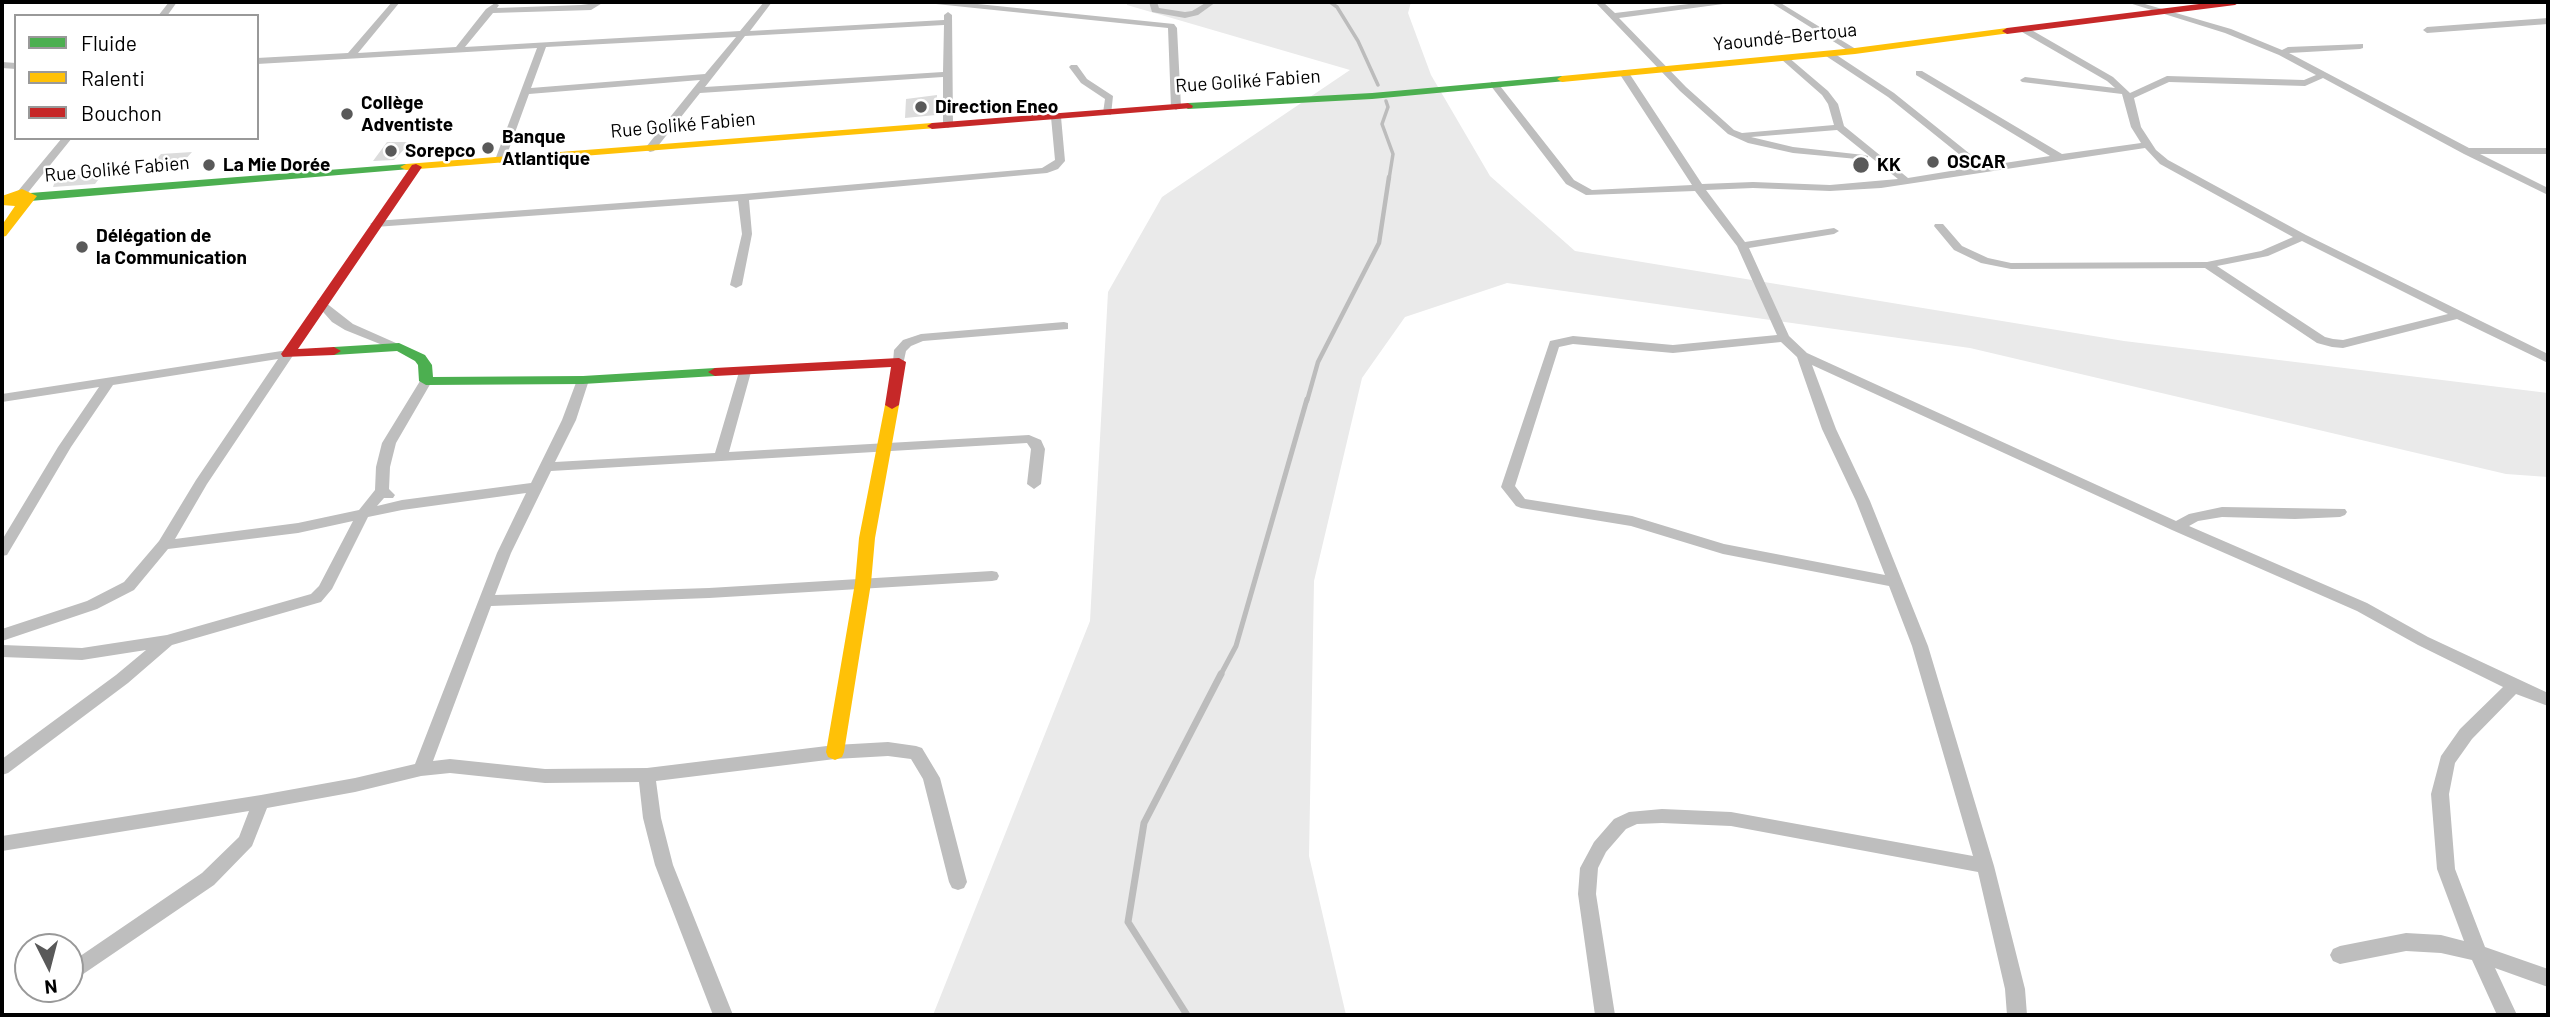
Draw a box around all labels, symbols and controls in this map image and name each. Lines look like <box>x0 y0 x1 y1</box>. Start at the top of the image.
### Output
legend <box>14 14 259 140</box>
street label: Yaoundé-Bertoua <box>1712 18 1858 56</box>
text: Fluide <box>81 30 137 55</box>
text: Ralenti <box>81 65 145 90</box>
street label: Rue Goliké Fabien <box>1175 65 1321 97</box>
place label: Collège Adventiste <box>361 92 453 136</box>
place label: Direction Eneo <box>935 96 1058 118</box>
marker: Direction Eneo <box>913 99 929 115</box>
text: Bouchon <box>81 100 162 125</box>
marker: Collège Adventiste <box>339 106 355 122</box>
street label: Rue Goliké Fabien <box>610 107 756 143</box>
place label: Banque Atlantique <box>502 126 590 170</box>
place label: Sorepco <box>405 140 476 162</box>
marker: Banque Atlantique <box>480 140 496 156</box>
marker: Sorepco <box>383 143 399 159</box>
street label: Rue Goliké Fabien <box>44 151 190 187</box>
place label: OSCAR <box>1947 151 2006 173</box>
place label: La Mie Dorée <box>223 154 330 176</box>
place label: KK <box>1877 154 1901 176</box>
marker: OSCAR <box>1925 154 1941 170</box>
marker: KK <box>1851 155 1871 175</box>
marker: La Mie Dorée <box>201 157 217 173</box>
place label: Délégation de la Communication <box>96 225 247 269</box>
marker: Délégation de la Communication <box>74 239 90 255</box>
north arrow <box>14 933 84 1003</box>
text: N <box>44 975 59 999</box>

